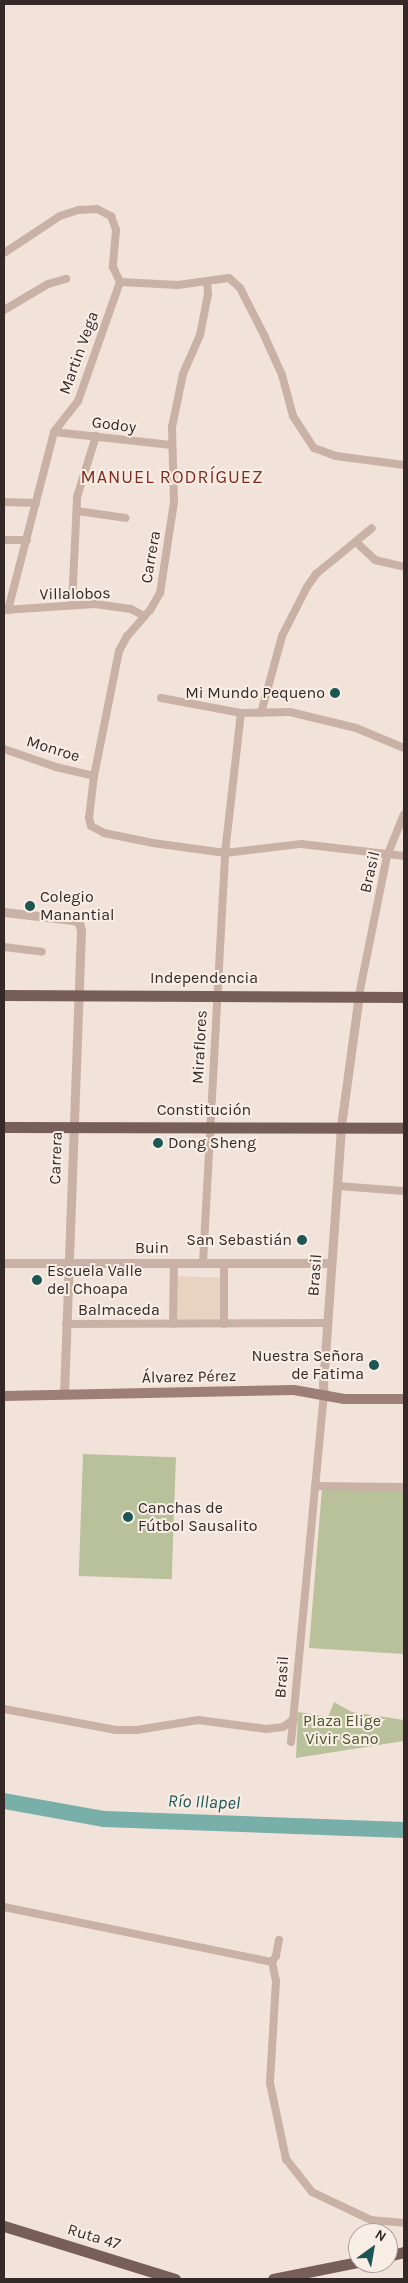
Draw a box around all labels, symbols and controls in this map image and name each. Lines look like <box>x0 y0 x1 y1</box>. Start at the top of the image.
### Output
street label: Martin Vega <box>55 309 103 397</box>
street label: Godoy <box>91 413 137 437</box>
district label: MANUEL RODRÍGUEZ <box>78 466 266 488</box>
street label: Carrera <box>137 529 165 585</box>
street label: Villalobos <box>39 584 111 604</box>
place label: Mi Mundo Pequeno <box>185 683 325 703</box>
marker: Mi Mundo Pequeno <box>329 687 341 699</box>
street label: Monroe <box>24 732 82 766</box>
street label: Brasil <box>356 849 384 895</box>
place label: Colegio Manantial <box>40 887 115 925</box>
marker: Colegio Manantial <box>24 900 36 912</box>
street label: Independencia <box>150 968 258 988</box>
street label: Miraflores <box>188 1010 212 1084</box>
street label: Constitución <box>157 1100 251 1120</box>
street label: Carrera <box>45 1131 67 1185</box>
place label: Dong Sheng <box>168 1133 256 1153</box>
marker: Dong Sheng <box>152 1137 164 1149</box>
place label: San Sebastián <box>186 1230 292 1250</box>
marker: San Sebastián <box>296 1234 308 1246</box>
street label: Buin <box>135 1238 169 1258</box>
street label: Brasil <box>304 1253 326 1297</box>
place label: Escuela Valle del Choapa <box>47 1261 142 1299</box>
marker: Escuela Valle del Choapa <box>31 1274 43 1286</box>
street label: Balmaceda <box>78 1300 160 1320</box>
place label: Nuestra Señora de Fatima <box>251 1346 364 1384</box>
marker: Nuestra Señora de Fatima <box>368 1359 380 1371</box>
street label: Álvarez Pérez <box>142 1367 236 1387</box>
place label: Canchas de Fútbol Sausalito <box>138 1498 258 1536</box>
marker: Canchas de Fútbol Sausalito <box>122 1511 134 1523</box>
street label: Brasil <box>271 1655 293 1699</box>
park label: Plaza Elige Vivir Sano <box>303 1711 381 1749</box>
water label: Río Illapel <box>167 1790 241 1814</box>
street label: Ruta 47 <box>65 2220 123 2254</box>
north arrow <box>348 2223 398 2273</box>
text: N <box>372 2226 389 2246</box>

